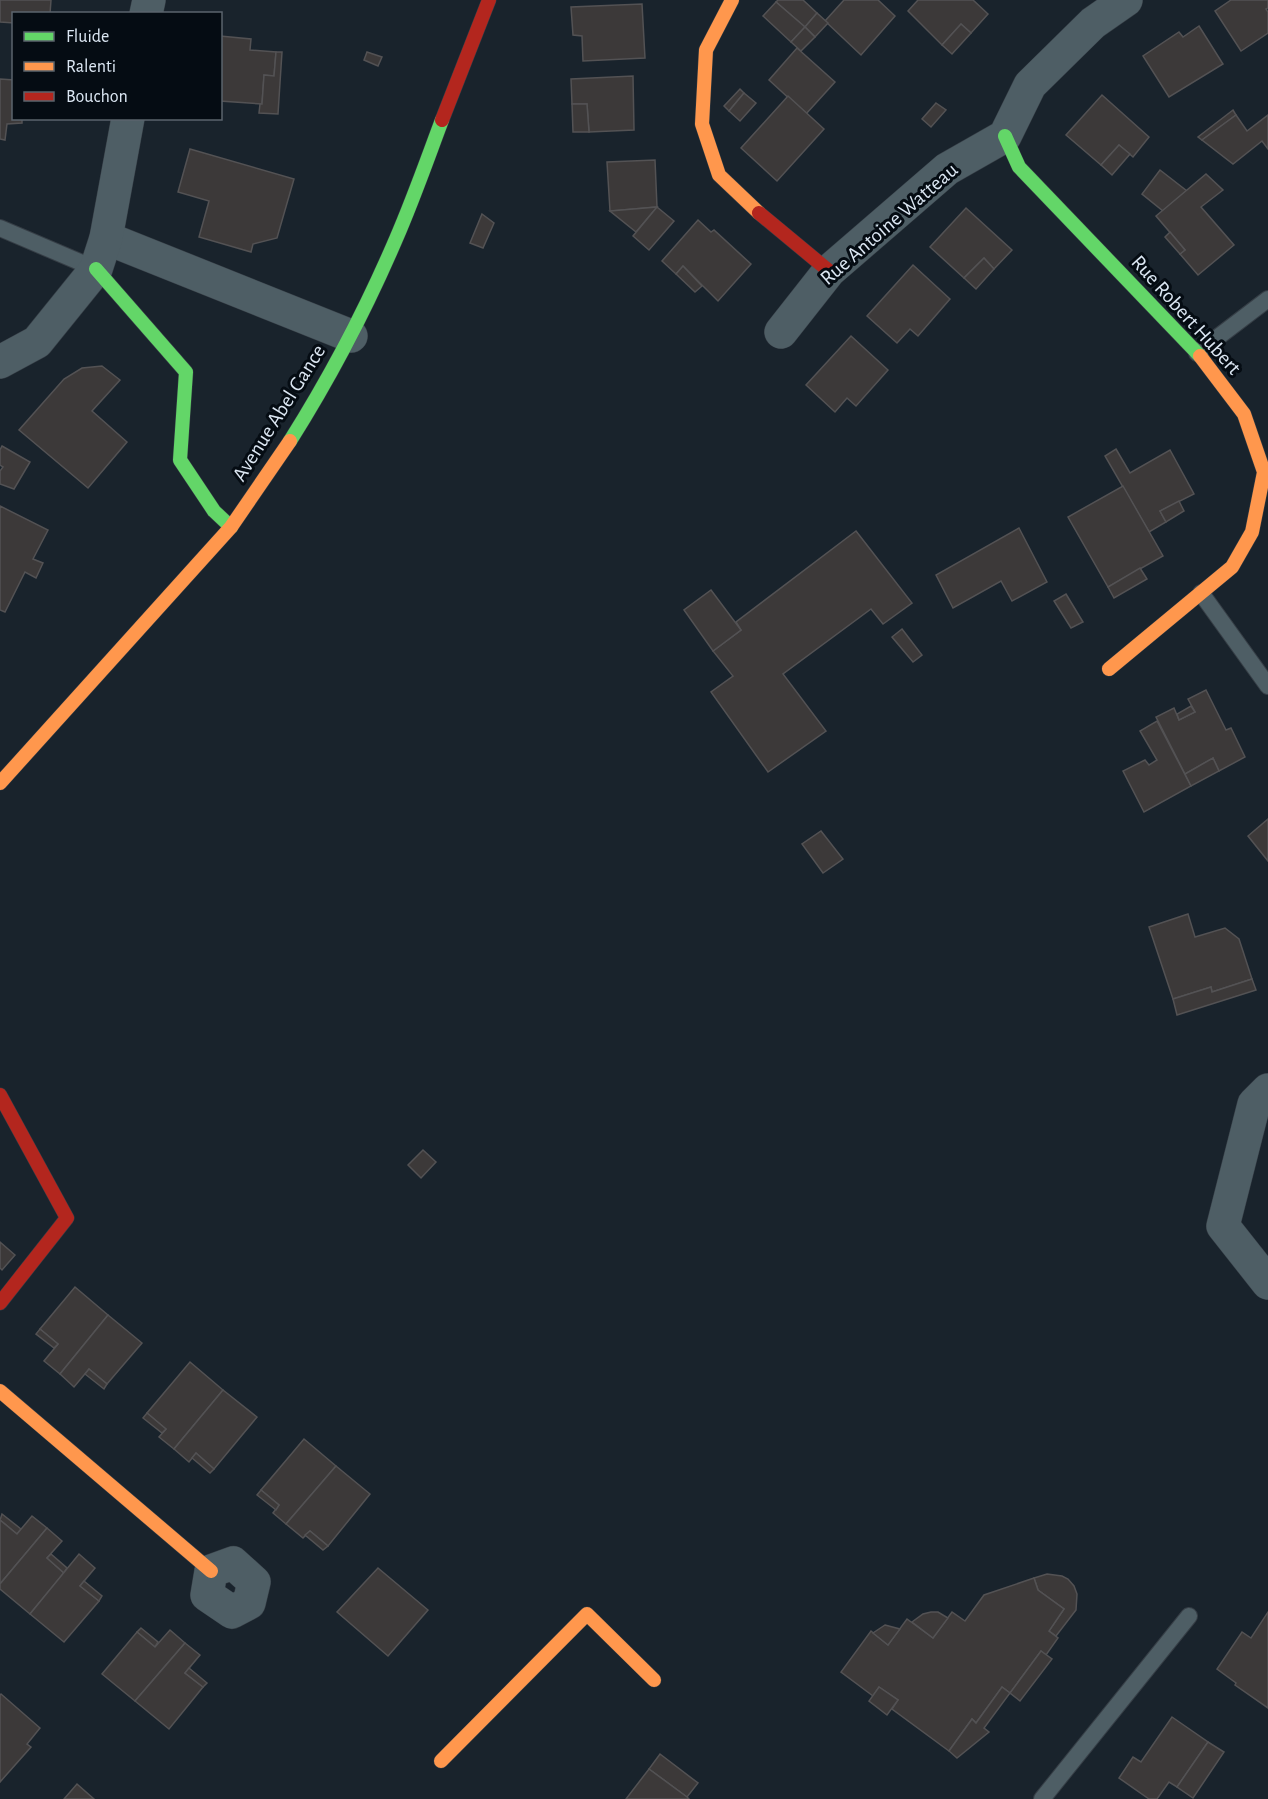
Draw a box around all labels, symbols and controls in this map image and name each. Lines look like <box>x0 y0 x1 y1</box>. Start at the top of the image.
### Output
legend <box>12 12 222 120</box>
text: Fluide <box>66 28 109 46</box>
text: Ralenti <box>66 58 116 76</box>
text: Bouchon <box>66 88 128 106</box>
street label: Rue Antoine Watteau <box>816 159 962 289</box>
street label: Rue Robert Hubert <box>1127 251 1245 379</box>
street label: Avenue Abel Gance <box>229 341 329 485</box>

